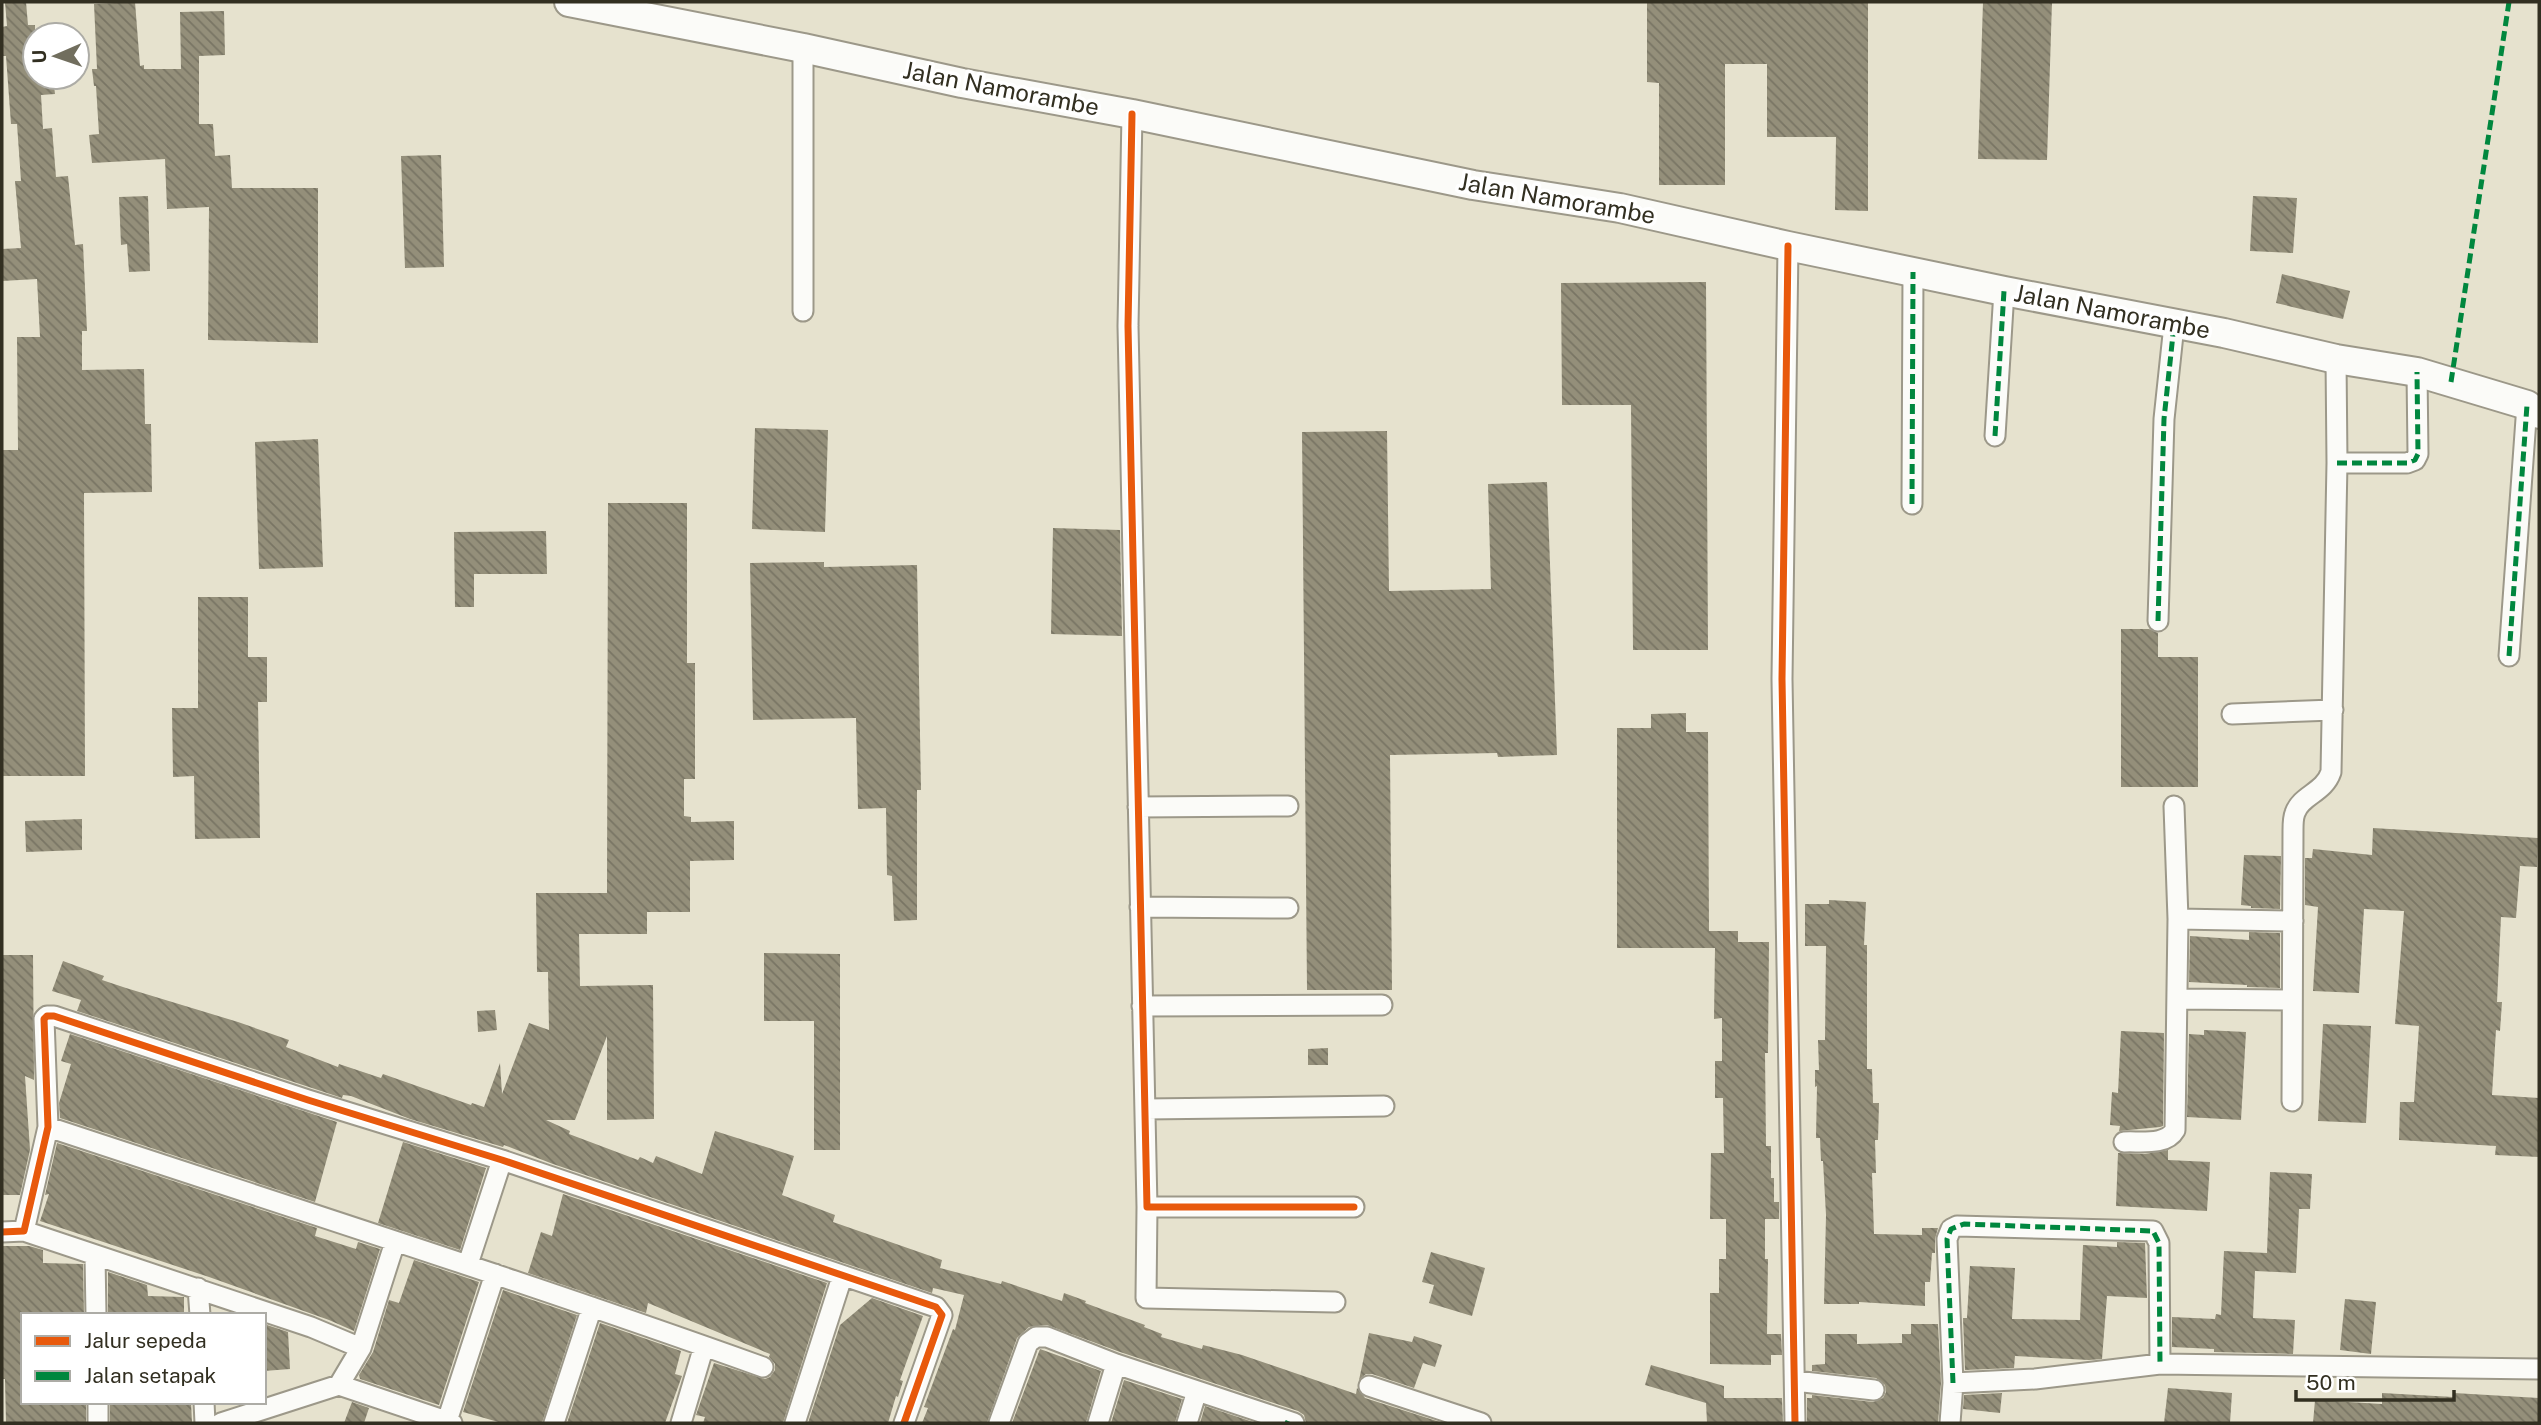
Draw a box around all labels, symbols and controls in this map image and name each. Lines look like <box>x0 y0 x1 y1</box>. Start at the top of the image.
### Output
north arrow <box>21 21 91 91</box>
text: U <box>28 49 50 64</box>
street label: Jalan Namorambe <box>901 55 1102 121</box>
street label: Jalan Namorambe <box>1457 167 1658 229</box>
street label: Jalan Namorambe <box>2012 278 2213 344</box>
legend <box>21 1313 266 1404</box>
text: Jalur sepeda <box>84 1328 207 1353</box>
scale bar <box>2296 1358 2454 1402</box>
text: Jalan setapak <box>84 1363 217 1388</box>
text: 50 m <box>2306 1370 2356 1395</box>

